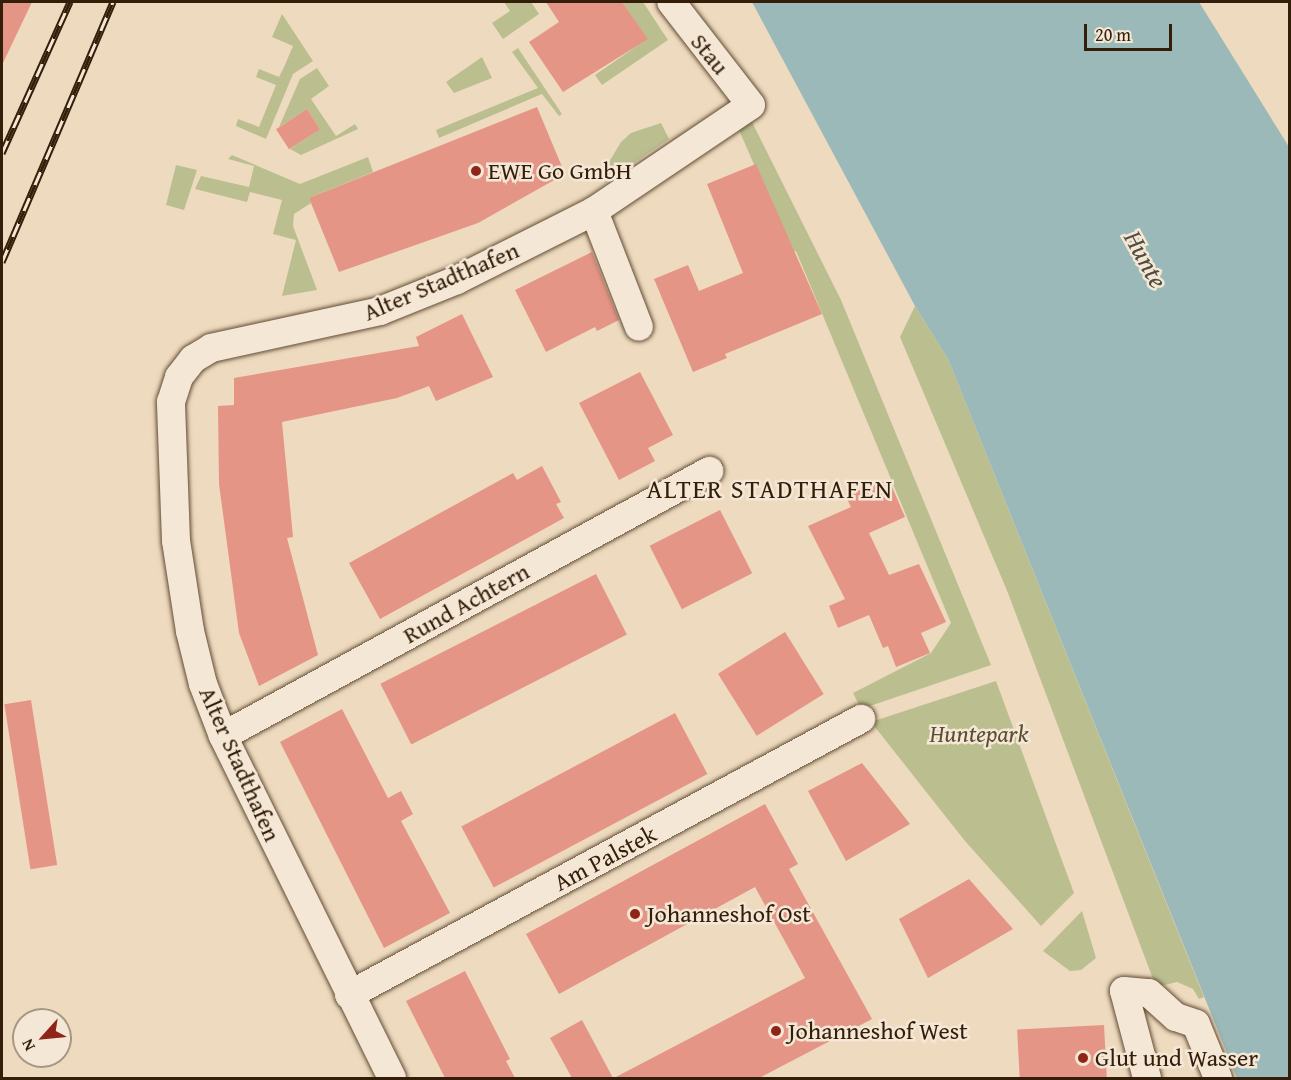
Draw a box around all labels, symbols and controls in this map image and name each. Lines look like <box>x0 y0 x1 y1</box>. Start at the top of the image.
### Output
scale bar <box>1087 12 1176 50</box>
text: 20 m <box>1095 21 1131 48</box>
street label: Stau <box>685 28 735 80</box>
place label: EWE Go GmbH <box>488 157 632 185</box>
marker: EWE Go GmbH <box>469 164 483 178</box>
water label: Hunte <box>1118 225 1174 293</box>
street label: Alter Stadthafen <box>359 235 523 327</box>
district label: ALTER STADTHAFEN <box>647 473 893 505</box>
street label: Rund Achtern <box>398 557 534 649</box>
street label: Alter Stadthafen <box>193 682 287 846</box>
park label: Huntepark <box>930 720 1028 748</box>
street label: Am Palstek <box>549 819 661 897</box>
place label: Johanneshof Ost <box>647 900 811 928</box>
marker: Johanneshof Ost <box>628 907 642 921</box>
north arrow <box>12 1008 72 1068</box>
place label: Johanneshof West <box>788 1017 968 1045</box>
marker: Johanneshof West <box>769 1024 783 1038</box>
text: N <box>15 1035 41 1055</box>
place label: Glut und Wasser <box>1095 1044 1258 1072</box>
marker: Glut und Wasser <box>1076 1051 1090 1065</box>

